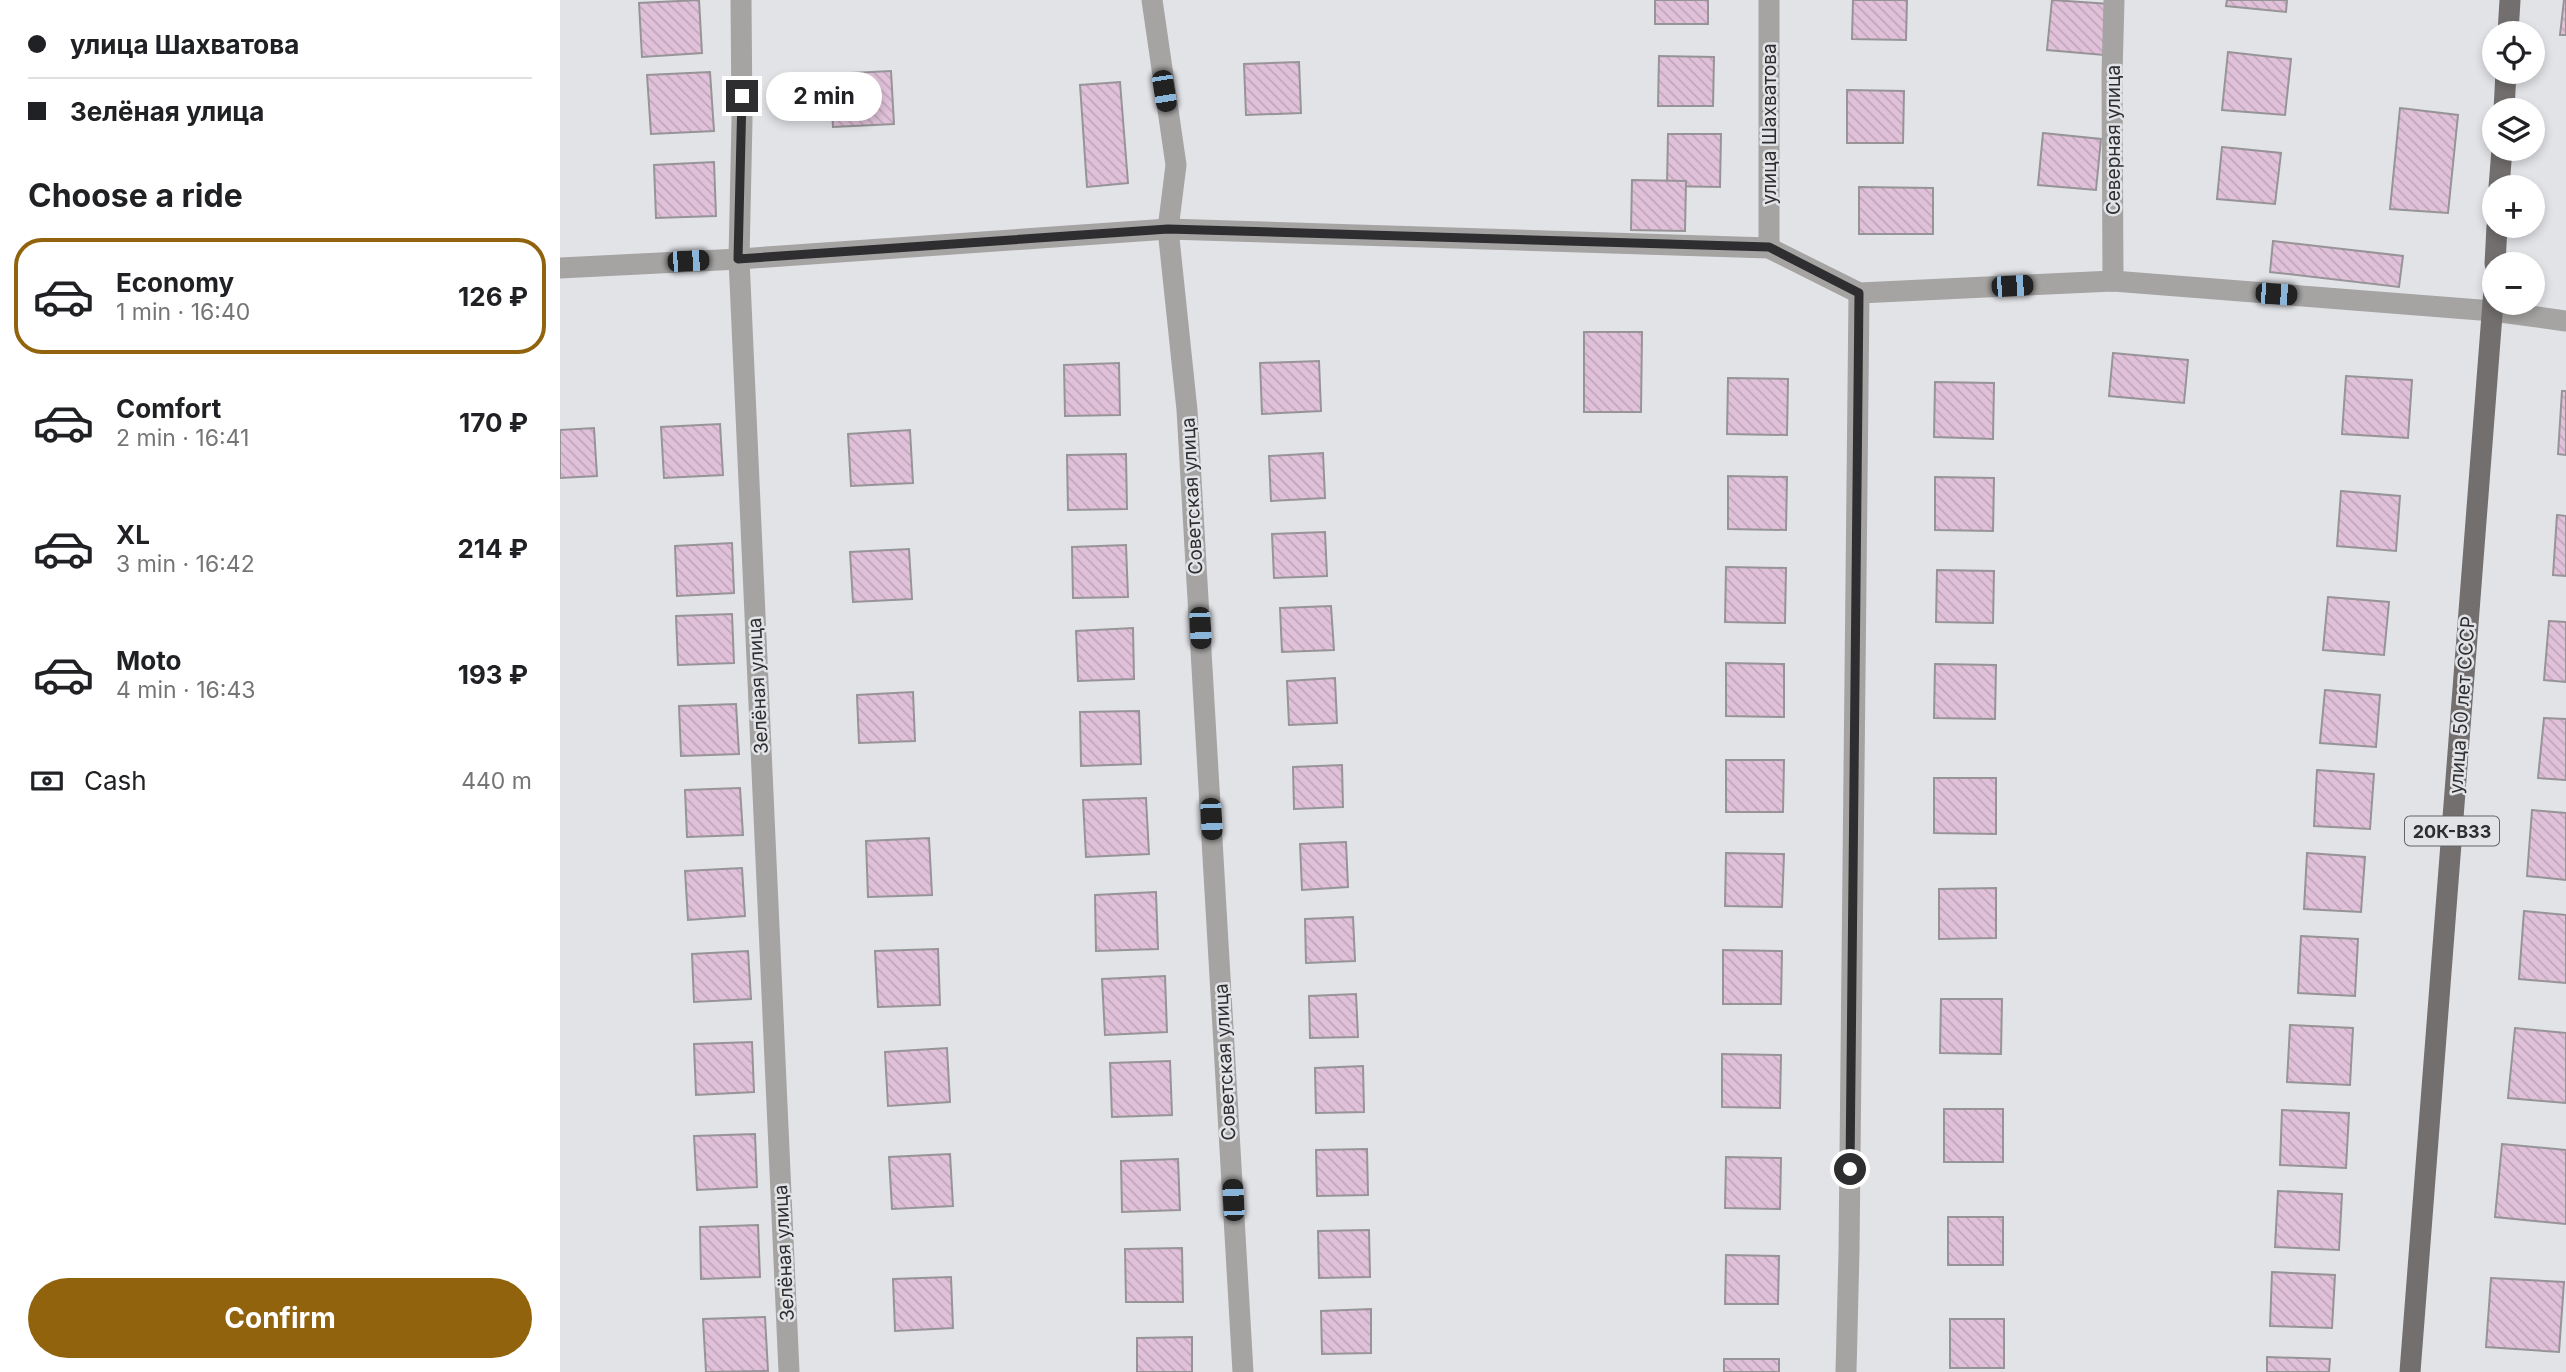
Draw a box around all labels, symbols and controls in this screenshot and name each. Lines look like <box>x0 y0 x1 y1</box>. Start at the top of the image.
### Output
map controls <box>2482 21 2545 315</box>
button: locate <box>2482 21 2545 84</box>
text: улица Шахватова <box>70 29 299 60</box>
street label: улица Шахватова <box>1758 43 1781 205</box>
street label: Северная улица <box>2102 65 2125 215</box>
car <box>1151 69 1178 113</box>
callout: 2 min <box>766 72 882 120</box>
route end <box>726 80 758 112</box>
text: 2 min <box>793 82 855 110</box>
text: Зелёная улица <box>70 96 264 127</box>
button: layers <box>2482 98 2545 161</box>
button: + <box>2482 175 2545 238</box>
text: Choose a ride <box>28 176 243 215</box>
car <box>667 249 710 273</box>
button: − <box>2482 252 2545 315</box>
icon: car <box>32 265 95 328</box>
text: Economy <box>116 267 234 298</box>
car <box>1991 274 2034 298</box>
text: 126 ₽ <box>458 281 528 312</box>
car <box>2255 282 2298 306</box>
text: 1 min · 16:40 <box>116 298 250 326</box>
icon: car <box>32 391 95 454</box>
text: Comfort <box>116 393 221 424</box>
text: 170 ₽ <box>459 407 528 438</box>
street label: Советская улица <box>1176 417 1208 575</box>
text: 2 min · 16:41 <box>116 424 249 452</box>
icon: car <box>32 517 95 580</box>
text: XL <box>116 519 150 550</box>
text: 214 ₽ <box>457 533 528 564</box>
text: 3 min · 16:42 <box>116 550 255 578</box>
car <box>1189 606 1212 650</box>
street label: улица 50 лет СССР <box>2444 615 2480 795</box>
street label: Зелёная улица <box>743 617 773 755</box>
icon: car <box>32 643 95 706</box>
text: Moto <box>116 645 181 676</box>
text: 193 ₽ <box>458 659 528 690</box>
text: 4 min · 16:43 <box>116 676 256 704</box>
icon: cash <box>28 762 66 800</box>
text: Cash <box>84 765 147 796</box>
text: 440 m <box>461 767 532 795</box>
car <box>1200 797 1223 841</box>
road number: 20К-В33 <box>2405 816 2499 846</box>
street label: Советская улица <box>1209 983 1241 1141</box>
route start <box>1834 1153 1866 1185</box>
car <box>1222 1178 1245 1222</box>
street label: Зелёная улица <box>769 1184 799 1322</box>
button: Confirm <box>28 1278 532 1358</box>

